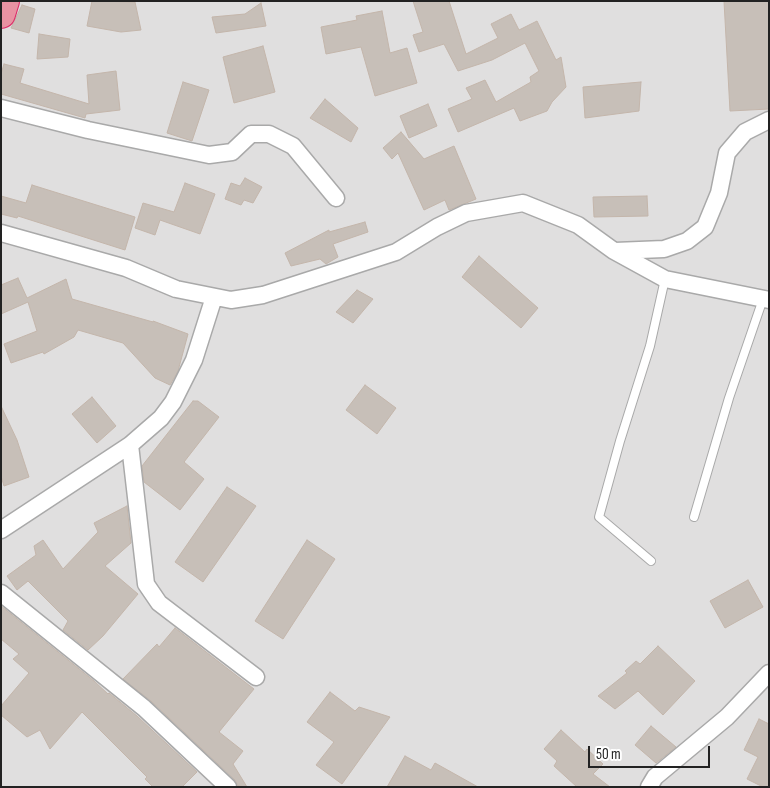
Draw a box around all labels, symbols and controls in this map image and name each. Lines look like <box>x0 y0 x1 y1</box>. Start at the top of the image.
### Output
scale bar <box>590 736 712 768</box>
text: 50 m <box>596 745 621 764</box>

